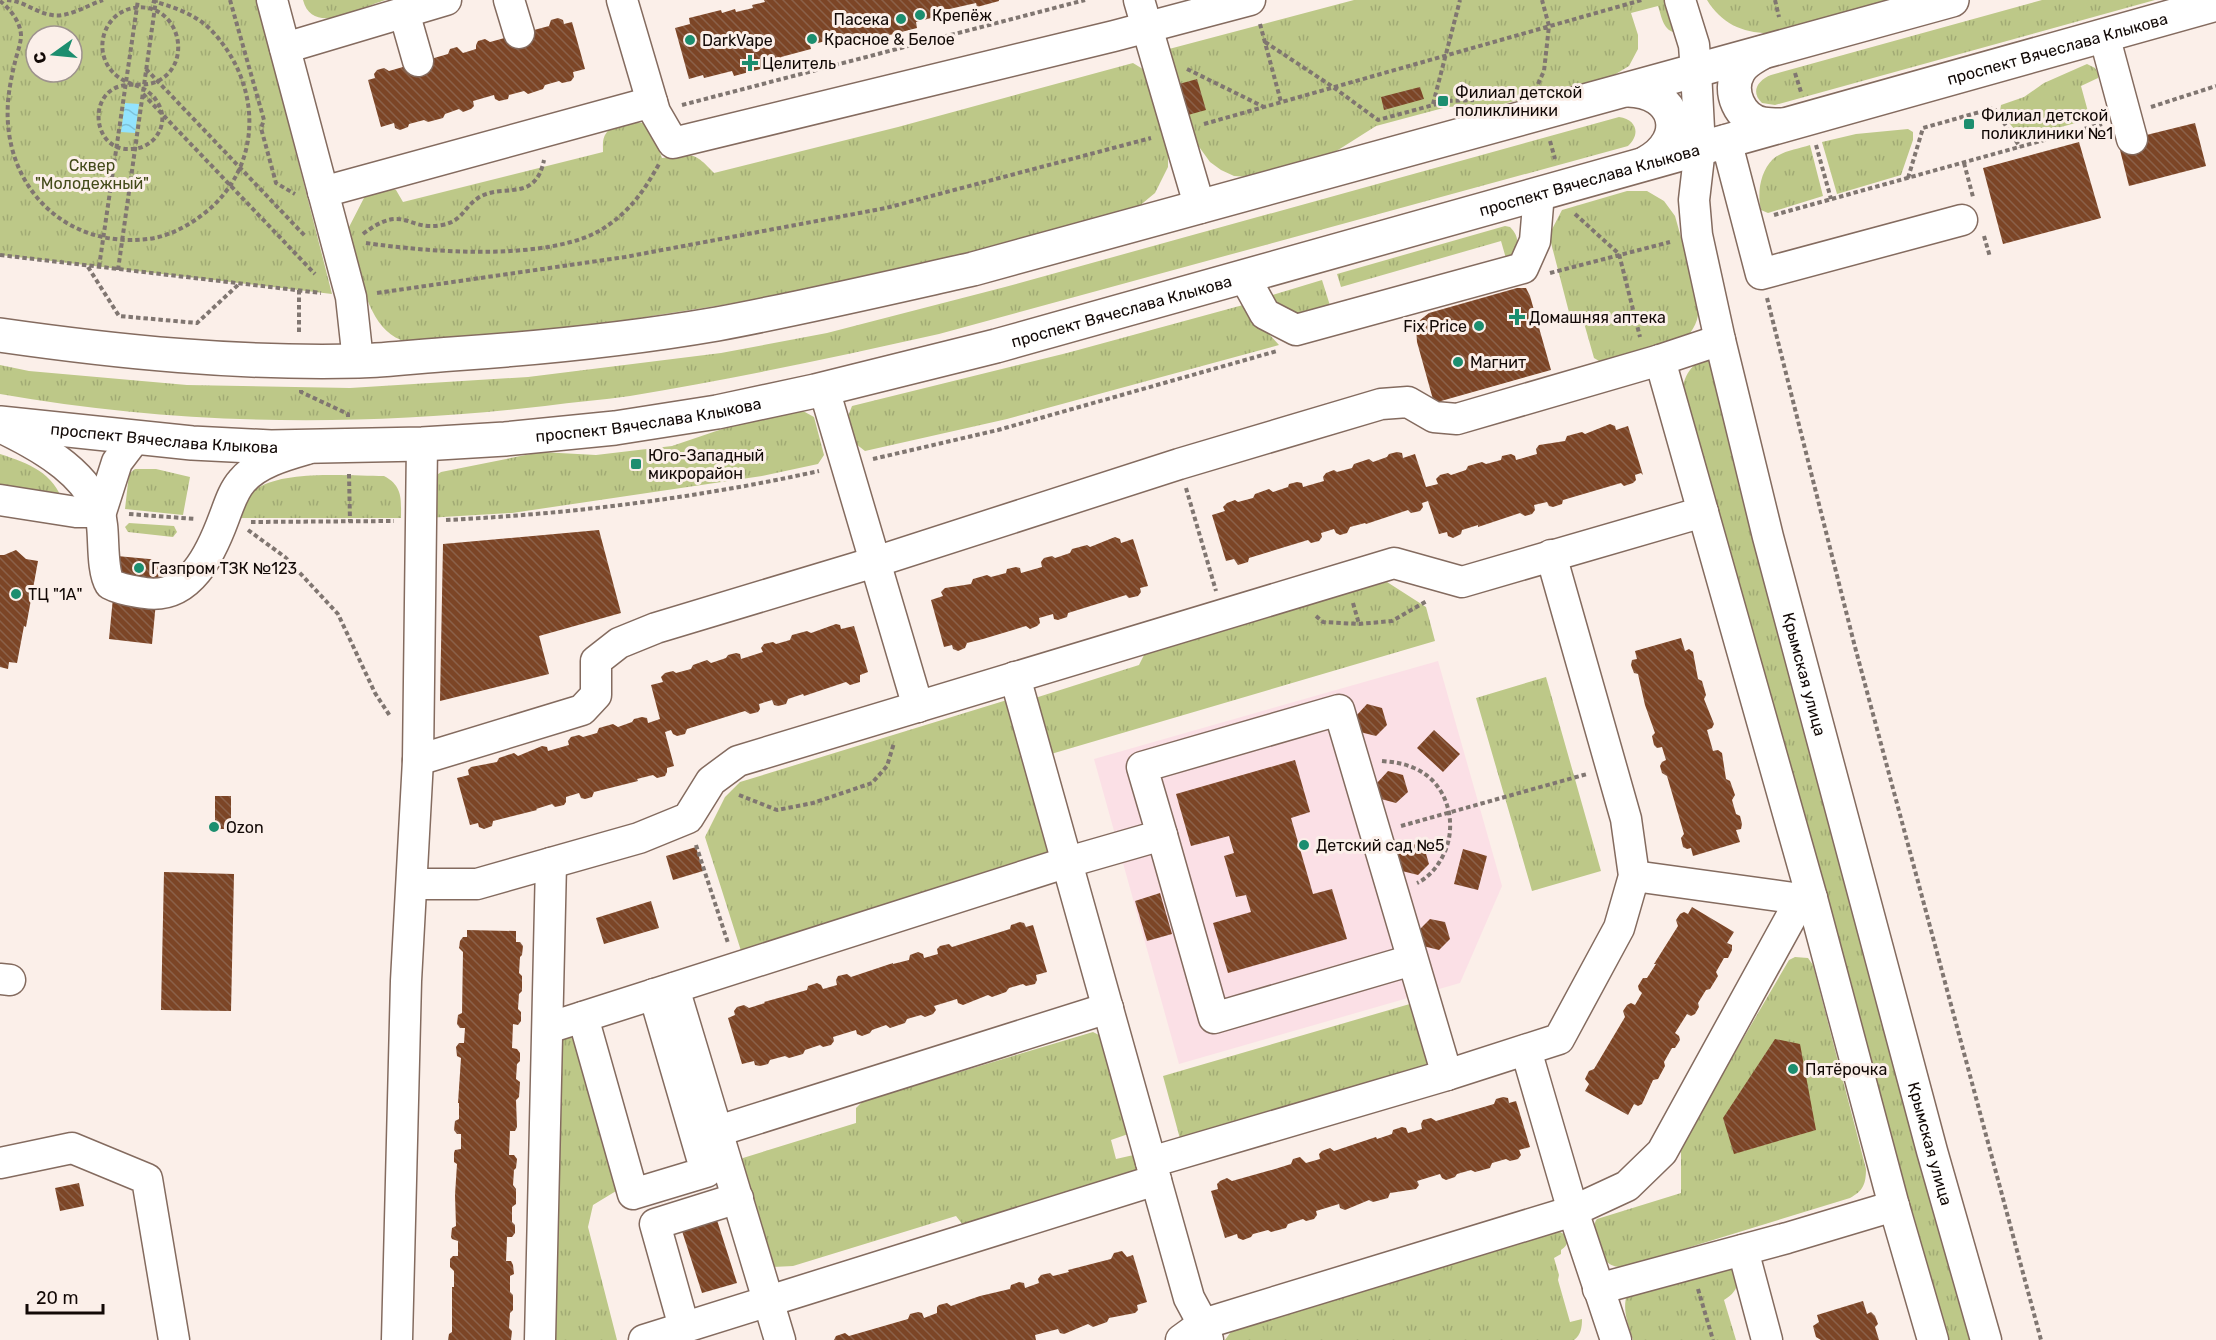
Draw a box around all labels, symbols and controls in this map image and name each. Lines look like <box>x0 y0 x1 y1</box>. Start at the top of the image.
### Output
place label: Крепёж <box>932 6 992 25</box>
marker: Крепёж <box>913 8 927 22</box>
street label: проспект Вячеслава Клыкова <box>1945 9 2170 89</box>
place label: Пасека <box>834 10 889 29</box>
marker: Пасека <box>894 12 908 26</box>
north arrow <box>24 24 84 84</box>
place label: Красное & Белое <box>824 30 955 49</box>
place label: DarkVape <box>702 31 773 50</box>
marker: Красное & Белое <box>805 32 819 46</box>
marker: DarkVape <box>683 33 697 47</box>
text: С <box>29 50 51 66</box>
place label: Целитель <box>762 54 836 73</box>
marker: Целитель <box>743 56 757 70</box>
place label: Филиал детской поликлиники <box>1455 83 1582 120</box>
marker: Филиал детской поликлиники <box>1436 94 1450 108</box>
place label: Филиал детской поликлиники №1 <box>1981 106 2113 143</box>
marker: Филиал детской поликлиники №1 <box>1962 117 1976 131</box>
street label: проспект Вячеслава Клыкова <box>1477 140 1702 220</box>
park label: Сквер "Молодежный" <box>35 156 149 193</box>
street label: проспект Вячеслава Клыкова <box>1009 271 1234 351</box>
place label: Домашняя аптека <box>1529 308 1666 327</box>
marker: Домашняя аптека <box>1510 310 1524 324</box>
place label: Fix Price <box>1403 317 1467 336</box>
marker: Fix Price <box>1472 319 1486 333</box>
place label: Магнит <box>1470 353 1526 372</box>
marker: Магнит <box>1451 355 1465 369</box>
street label: проспект Вячеслава Клыкова <box>535 394 763 446</box>
street label: проспект Вячеслава Клыкова <box>50 419 278 457</box>
place label: Юго-Западный микрорайон <box>648 446 764 483</box>
marker: Юго-Западный микрорайон <box>629 457 643 471</box>
place label: Газпром ТЗК №123 <box>151 559 297 578</box>
marker: Газпром ТЗК №123 <box>132 561 146 575</box>
place label: ТЦ "1А" <box>28 585 82 604</box>
marker: ТЦ "1А" <box>9 587 23 601</box>
street label: Крымская улица <box>1779 610 1830 738</box>
place label: Ozon <box>226 818 264 837</box>
marker: Ozon <box>207 820 221 834</box>
place label: Детский сад №5 <box>1316 836 1445 855</box>
marker: Детский сад №5 <box>1297 838 1311 852</box>
place label: Пятёрочка <box>1805 1060 1887 1079</box>
marker: Пятёрочка <box>1786 1062 1800 1076</box>
street label: Крымская улица <box>1904 1080 1956 1208</box>
scale bar <box>27 1277 104 1315</box>
text: 20 m <box>36 1287 78 1309</box>

